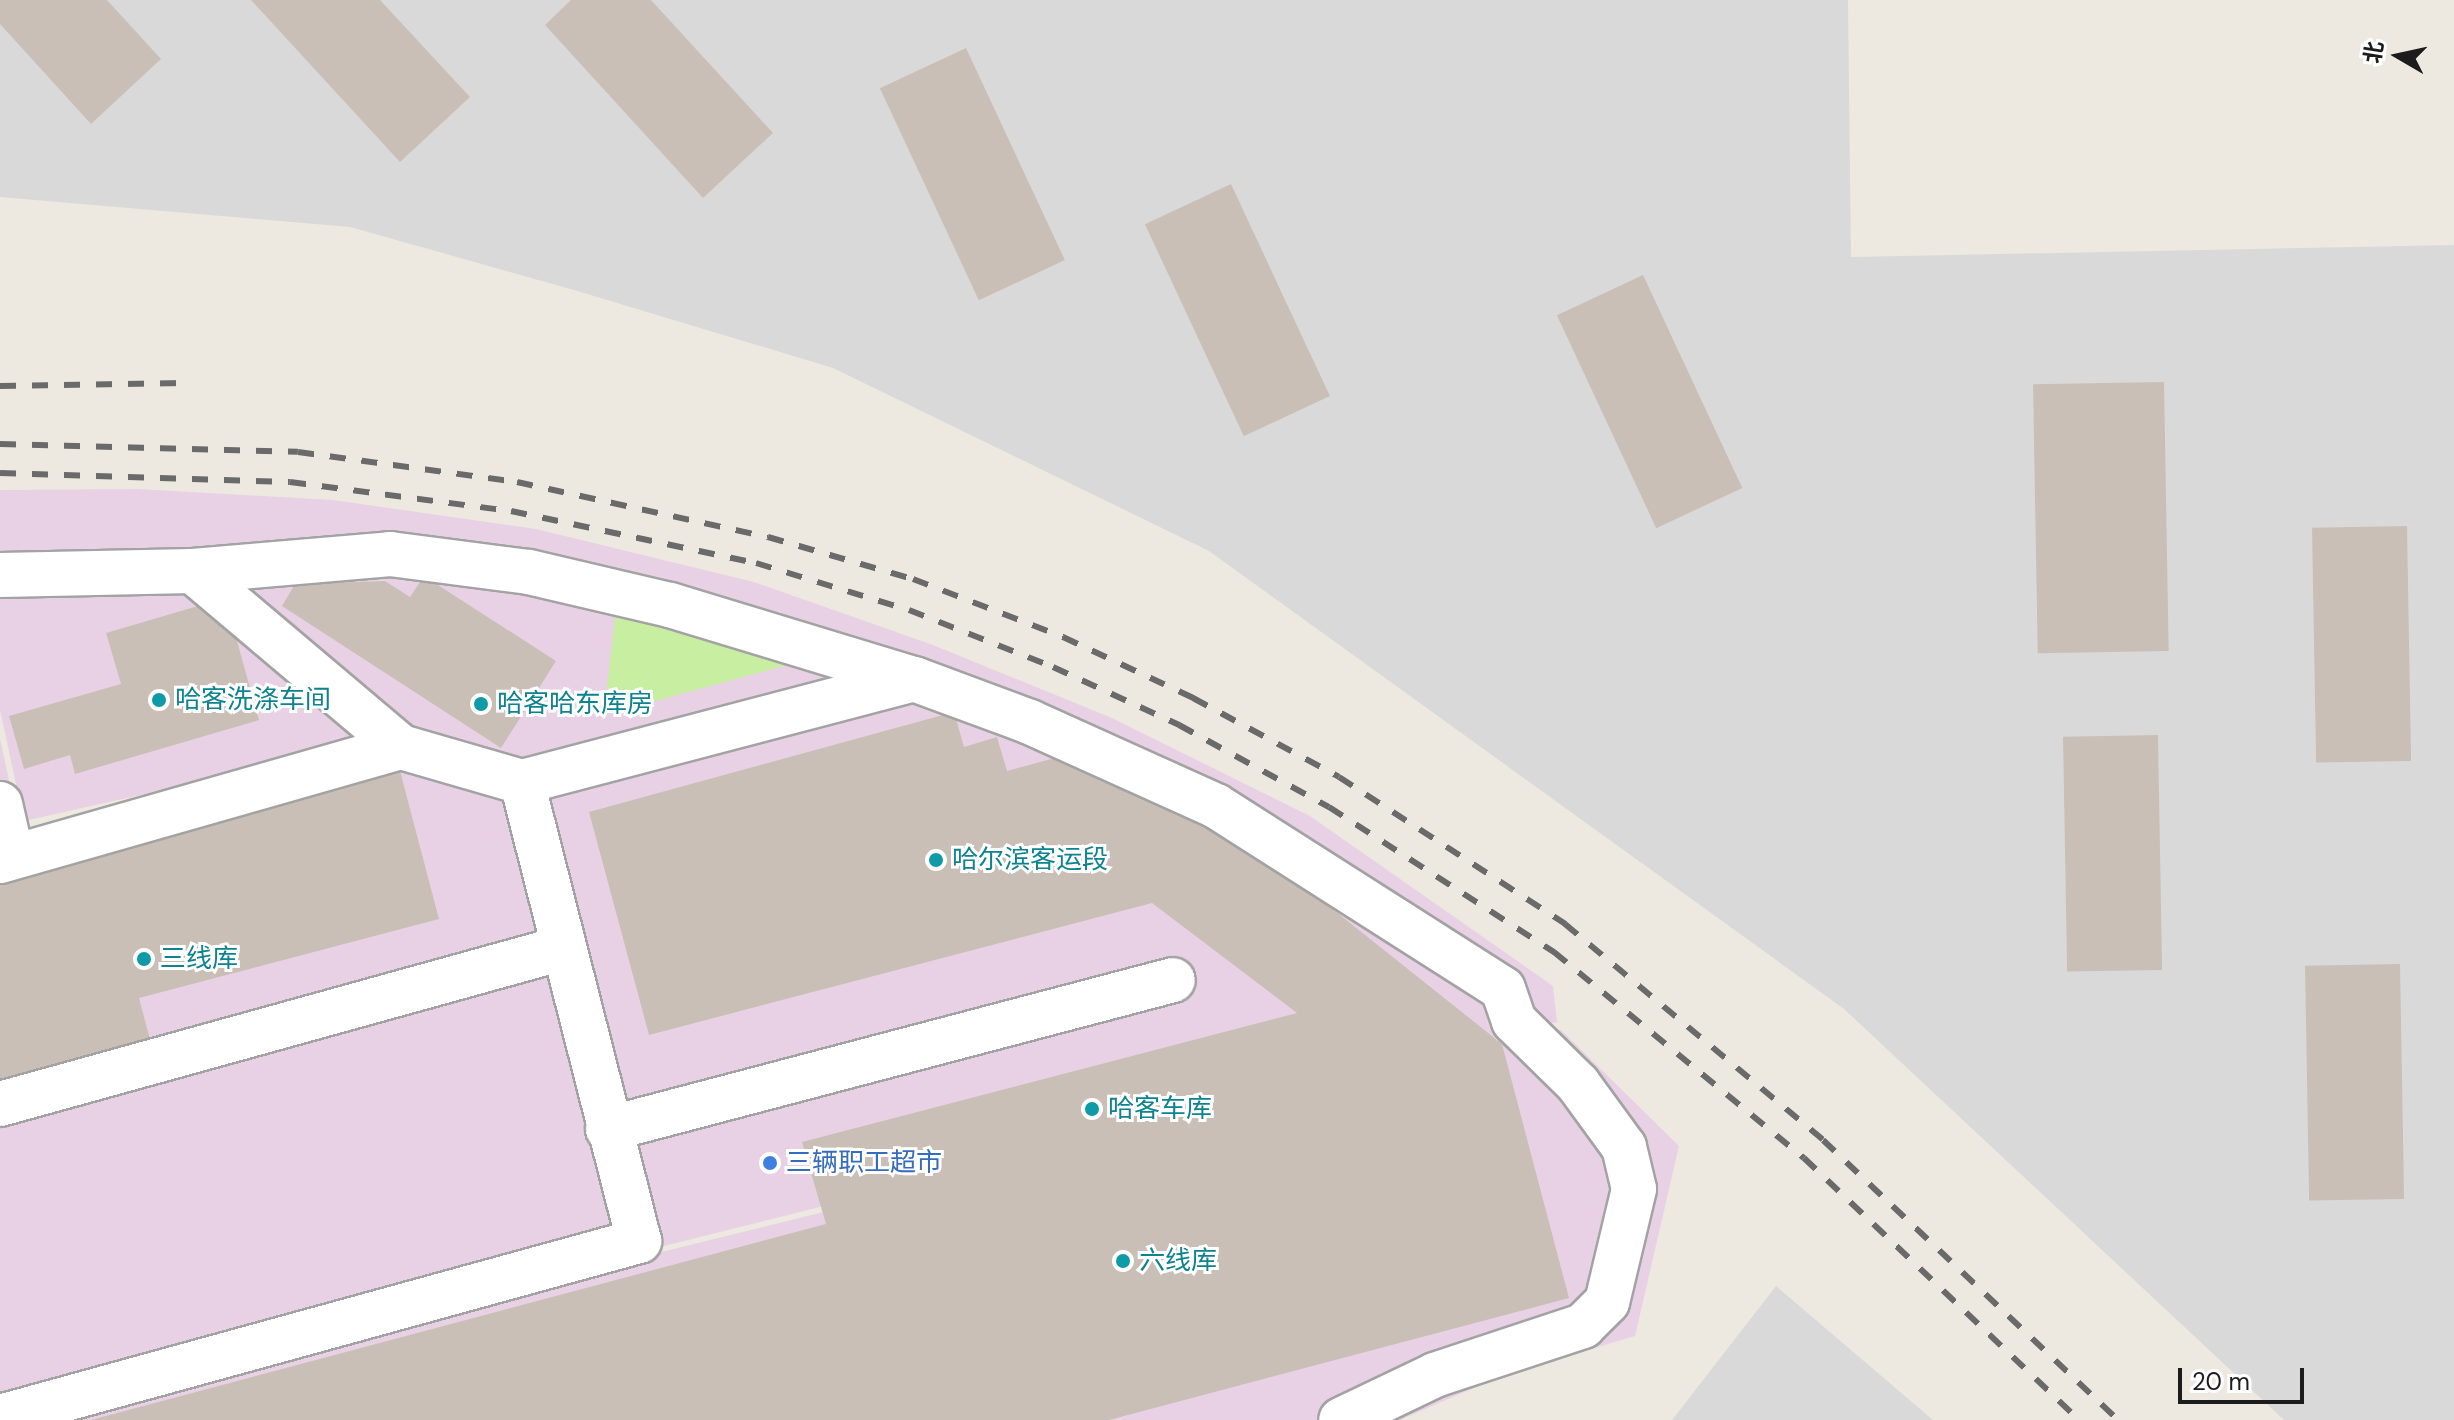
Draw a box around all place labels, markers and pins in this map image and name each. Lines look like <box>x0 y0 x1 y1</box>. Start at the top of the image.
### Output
place label: 哈客洗涤车间 <box>175 684 331 716</box>
place label: 哈客哈东库房 <box>497 688 653 720</box>
marker: 哈客洗涤车间 <box>150 691 168 709</box>
marker: 哈客哈东库房 <box>472 695 490 713</box>
place label: 哈尔滨客运段 <box>952 844 1108 876</box>
marker: 哈尔滨客运段 <box>927 851 945 869</box>
place label: 三线库 <box>160 943 238 975</box>
marker: 三线库 <box>135 950 153 968</box>
place label: 哈客车库 <box>1108 1093 1212 1125</box>
marker: 哈客车库 <box>1083 1100 1101 1118</box>
place label: 三辆职工超市 <box>786 1147 942 1179</box>
marker: 三辆职工超市 <box>761 1154 779 1172</box>
place label: 六线库 <box>1139 1245 1217 1277</box>
marker: 六线库 <box>1114 1252 1132 1270</box>

